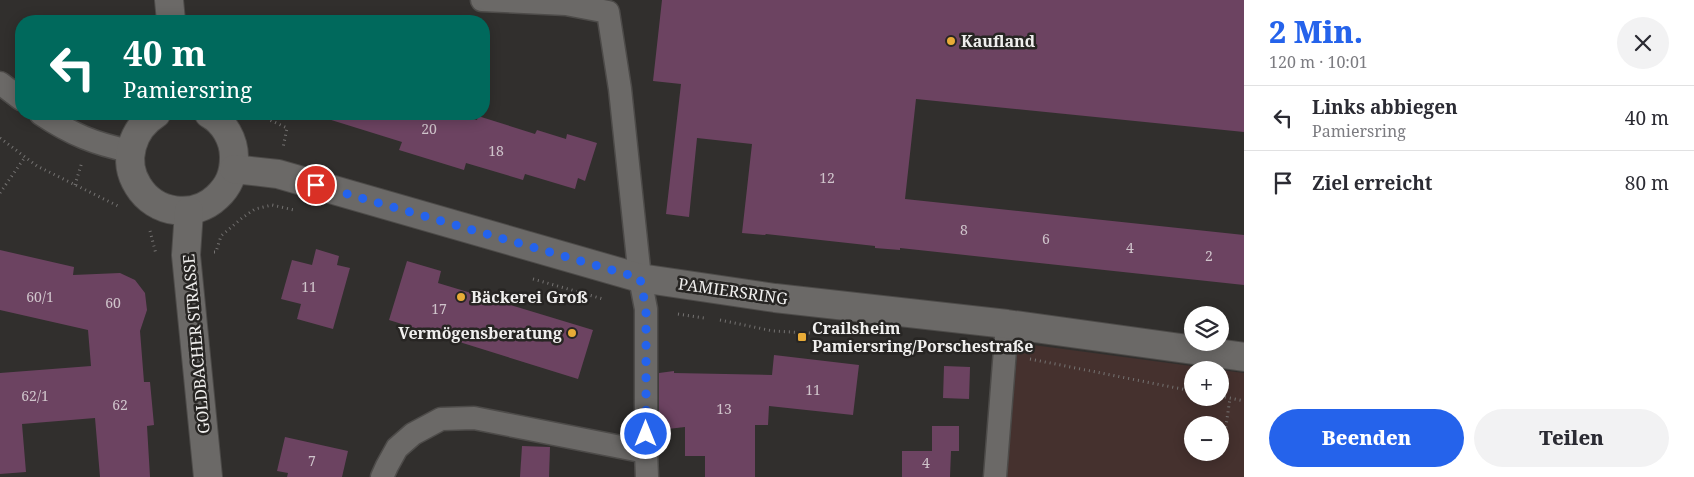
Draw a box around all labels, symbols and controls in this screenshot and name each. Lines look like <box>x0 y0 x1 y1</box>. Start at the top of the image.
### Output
text: 2 Min. <box>1269 11 1363 52</box>
button: close <box>1617 17 1669 69</box>
text: 40 m <box>123 29 206 76</box>
place label: Kaufland <box>961 30 1036 52</box>
icon: left <box>40 35 105 100</box>
marker: Kaufland <box>945 35 957 47</box>
text: 120 m · 10:01 <box>1269 51 1368 73</box>
text: Pamiersring <box>123 74 252 104</box>
text: Links abbiegen <box>1312 94 1458 120</box>
icon: left <box>1269 104 1297 132</box>
text: 40 m <box>1625 105 1669 131</box>
house number: 20 <box>421 119 437 138</box>
text: Pamiersring <box>1312 120 1406 142</box>
house number: 18 <box>488 141 504 160</box>
pin <box>295 164 337 206</box>
house number: 12 <box>819 168 835 187</box>
icon: arrive <box>1269 169 1297 197</box>
text: Ziel erreicht <box>1312 170 1433 196</box>
text: 80 m <box>1625 170 1669 196</box>
icon: arrive <box>302 171 330 199</box>
house number: 8 <box>960 220 968 239</box>
house number: 6 <box>1042 229 1050 248</box>
house number: 4 <box>1126 238 1134 257</box>
house number: 2 <box>1205 246 1213 265</box>
street label: GOLDBACHER STRASSE <box>177 253 215 435</box>
street label: PAMIERSRING <box>677 272 790 310</box>
house number: 11 <box>301 277 317 296</box>
place label: Bäckerei Groß <box>471 286 588 308</box>
house number: 60/1 <box>26 287 54 306</box>
marker: Bäckerei Groß <box>455 291 467 303</box>
house number: 60 <box>105 293 121 312</box>
house number: 17 <box>431 299 447 318</box>
map controls <box>1184 306 1229 461</box>
button: layers <box>1184 306 1229 351</box>
place label: Crailsheim Pamiersring/Porschestraße <box>812 317 1033 357</box>
place label: Vermögensberatung <box>398 322 562 344</box>
marker: Vermögensberatung <box>566 327 578 339</box>
marker: Crailsheim Pamiersring/Porschestraße <box>796 331 808 343</box>
button: + <box>1184 361 1229 406</box>
house number: 11 <box>805 380 821 399</box>
house number: 62/1 <box>21 386 49 405</box>
house number: 62 <box>112 395 128 414</box>
house number: 13 <box>716 399 732 418</box>
position arrow <box>619 407 671 459</box>
button: Beenden <box>1269 409 1464 467</box>
button: Teilen <box>1474 409 1669 467</box>
button: − <box>1184 416 1229 461</box>
house number: 7 <box>308 451 316 470</box>
house number: 4 <box>922 453 930 472</box>

